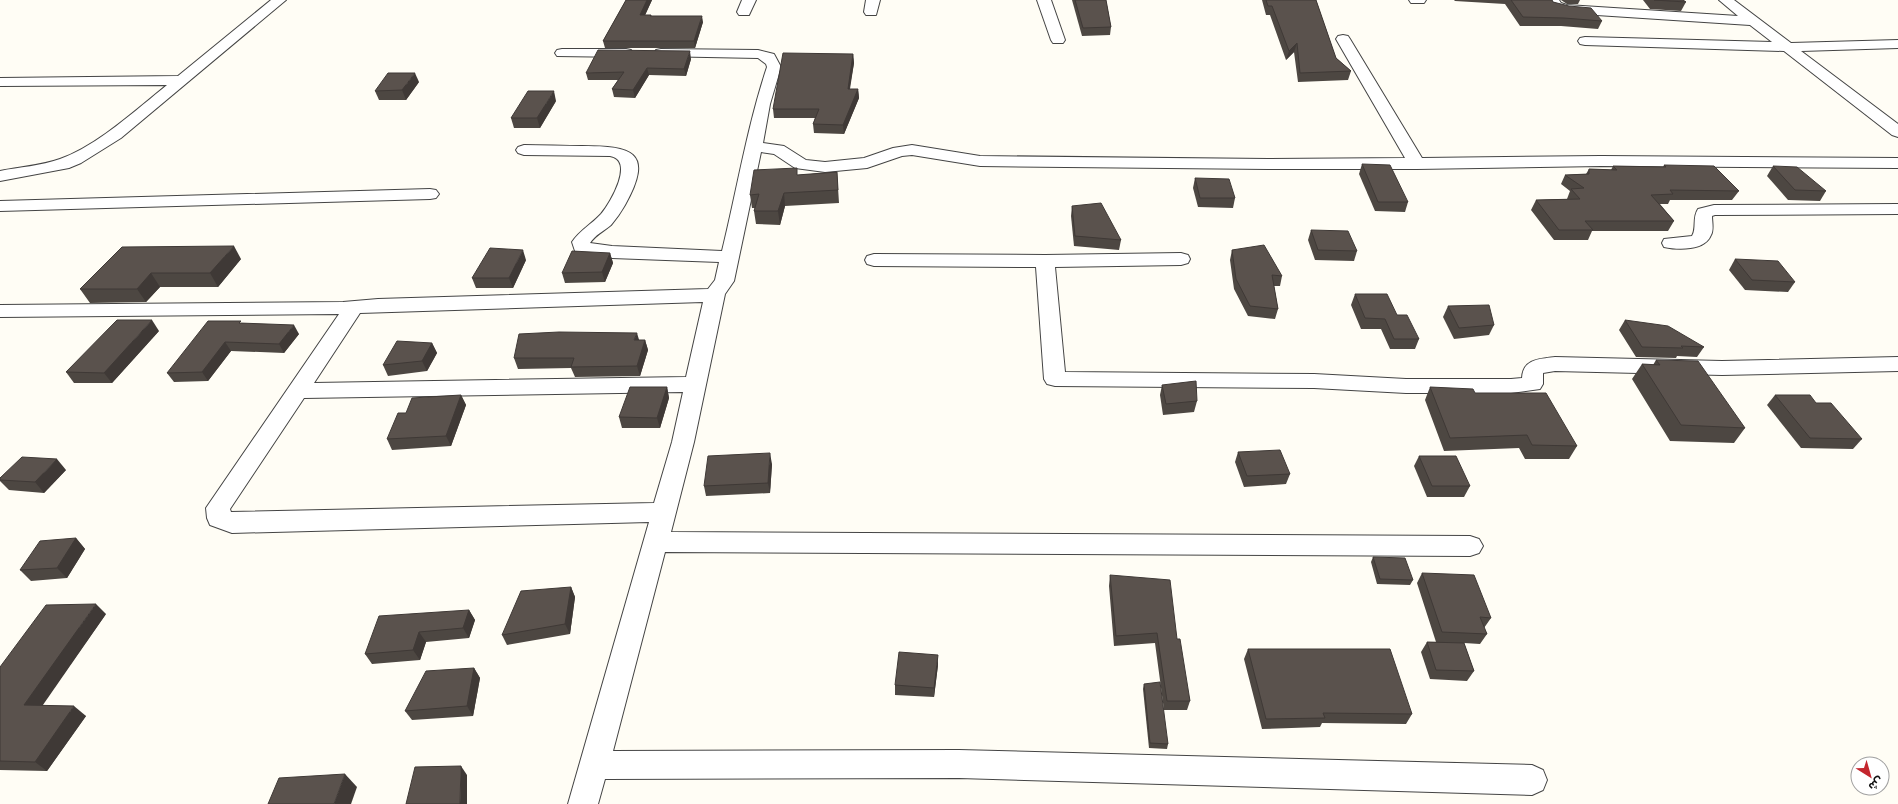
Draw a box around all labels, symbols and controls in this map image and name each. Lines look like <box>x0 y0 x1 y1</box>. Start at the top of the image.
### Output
north arrow <box>1850 756 1890 796</box>
text: ش <box>1866 774 1886 793</box>

